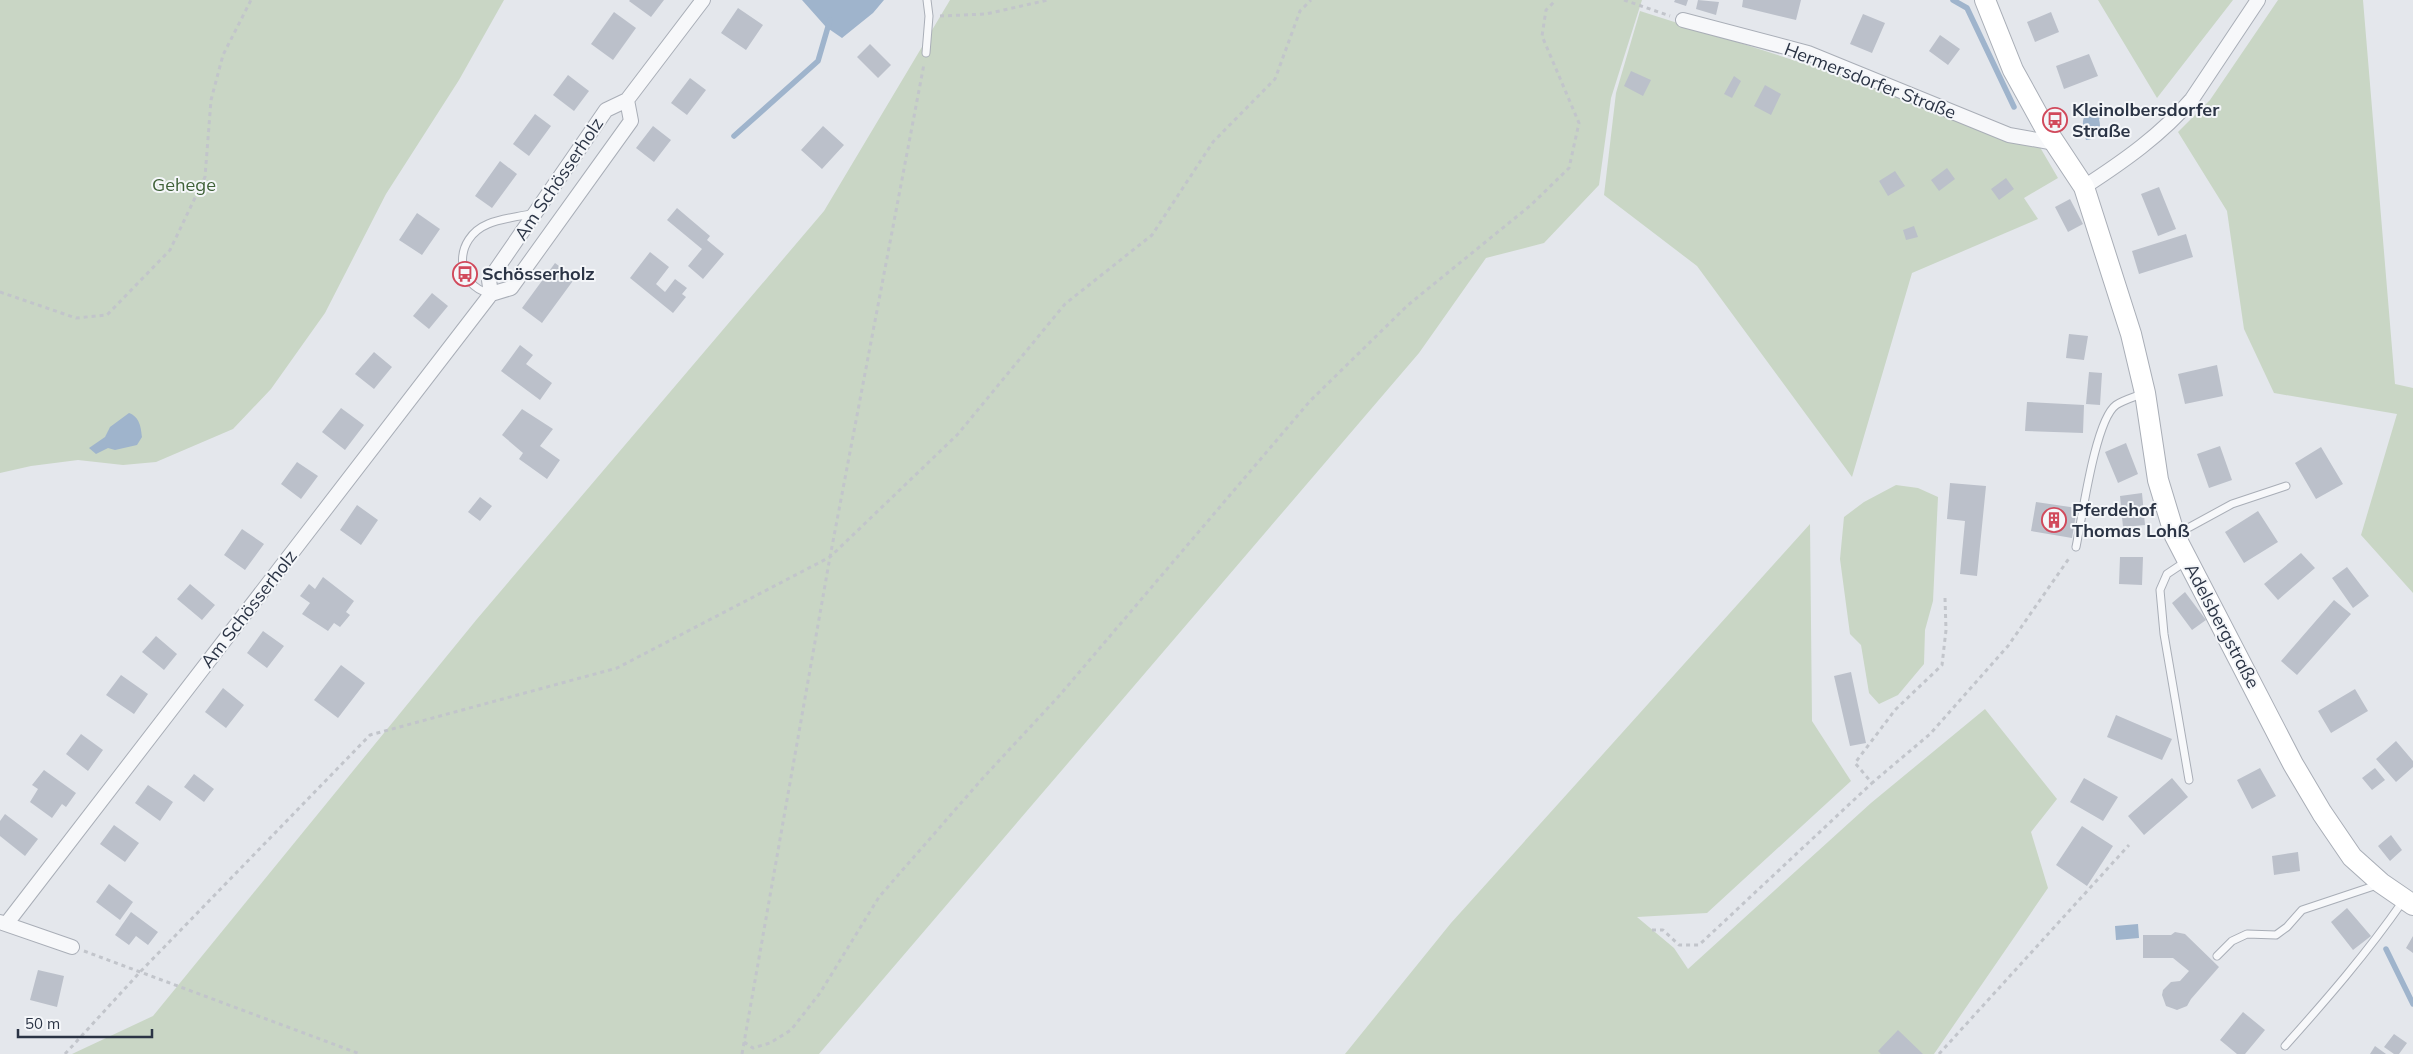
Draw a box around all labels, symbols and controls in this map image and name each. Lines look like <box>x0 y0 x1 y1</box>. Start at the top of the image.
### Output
street label: Hermersdorfer Straße <box>1781 37 1959 124</box>
place label: Kleinolbersdorfer Straße <box>2072 98 2220 142</box>
bus stop icon: Kleinolbersdorfer Straße <box>2042 107 2068 133</box>
street label: Am Schösserholz <box>509 113 608 245</box>
park label: Gehege <box>152 173 216 196</box>
bus stop icon: Schösserholz <box>452 261 478 287</box>
place label: Schösserholz <box>482 262 595 285</box>
place label: Pferdehof Thomas Lohß <box>2072 498 2190 542</box>
building icon: Pferdehof Thomas Lohß <box>2041 507 2067 533</box>
street label: Am Schösserholz <box>195 545 302 672</box>
street label: Adelsbergstraße <box>2180 559 2265 692</box>
scale bar <box>18 1006 151 1038</box>
text: 50 m <box>25 1014 60 1033</box>

